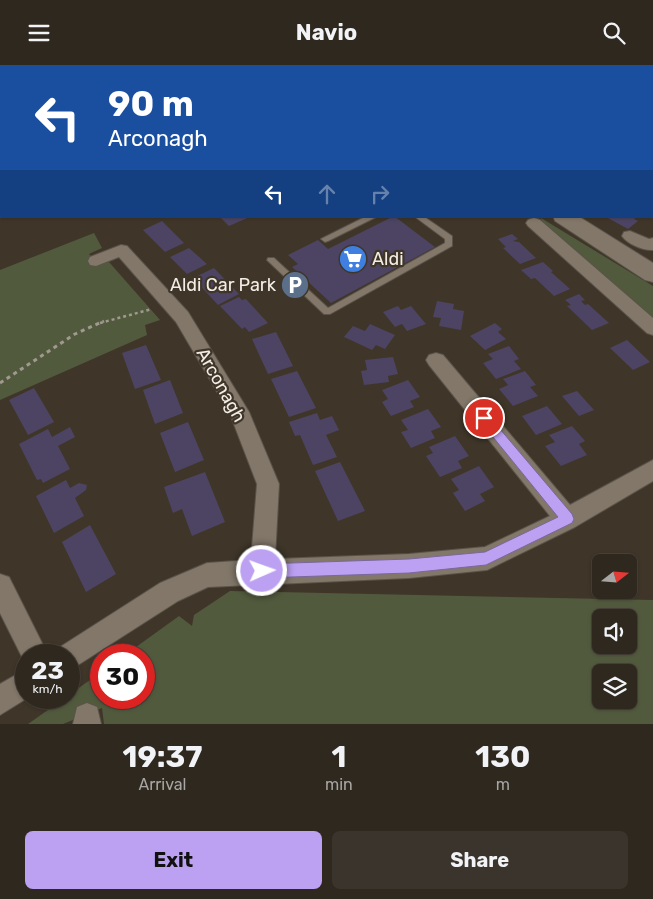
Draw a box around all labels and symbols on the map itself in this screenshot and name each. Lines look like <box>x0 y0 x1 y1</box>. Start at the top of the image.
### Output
supermarket icon: Aldi <box>338 244 368 274</box>
place label: Aldi <box>372 248 404 270</box>
parking icon: Aldi Car Park <box>280 270 310 300</box>
place label: Aldi Car Park <box>170 274 277 296</box>
street label: Arconagh <box>192 344 250 426</box>
pin <box>463 397 505 439</box>
position arrow <box>235 544 287 596</box>
north arrow <box>592 554 638 599</box>
speed limit sign: 30 <box>90 644 155 709</box>

